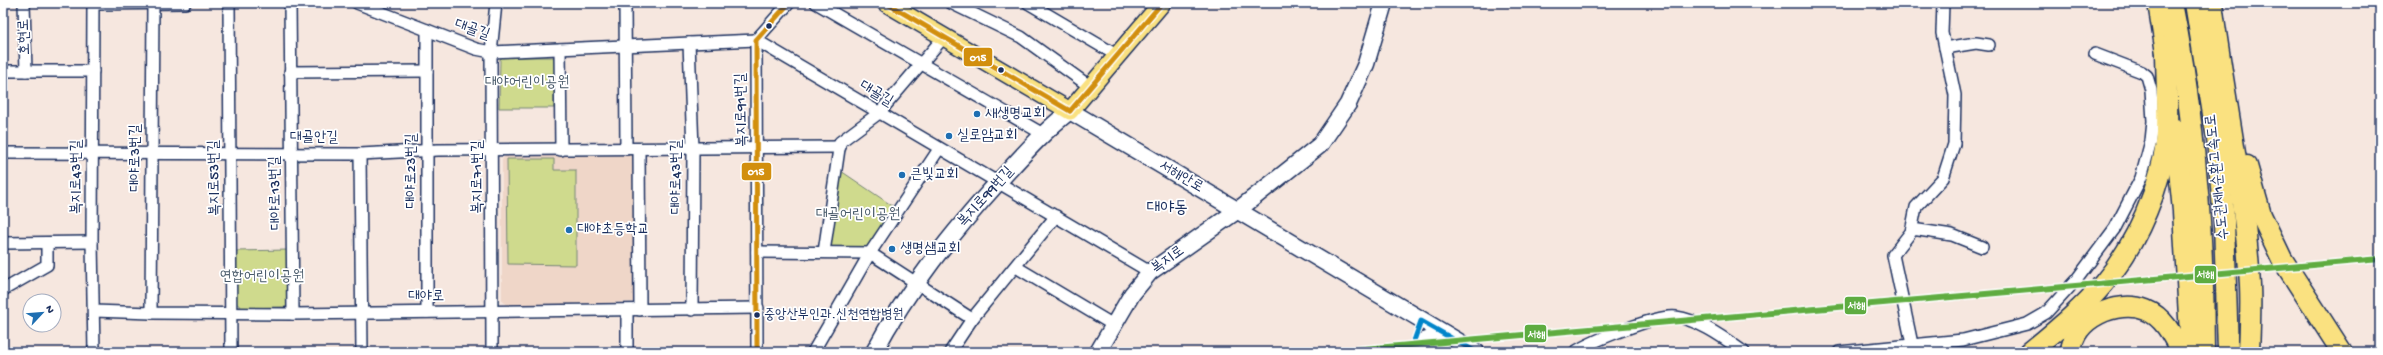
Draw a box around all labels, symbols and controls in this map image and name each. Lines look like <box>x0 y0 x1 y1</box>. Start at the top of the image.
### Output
street label: 대골길 <box>452 16 492 44</box>
street label: 호현로 <box>15 19 35 55</box>
unlabelled marker <box>764 21 774 31</box>
line badge: 015 <box>963 47 993 67</box>
text: 015 <box>970 53 986 65</box>
unlabelled marker <box>996 65 1006 75</box>
street label: 복지로91번길 <box>732 73 752 147</box>
park label: 대야어린이공원 <box>485 74 569 92</box>
street label: 대골길 <box>856 77 896 111</box>
place label: 새생명교회 <box>985 105 1045 123</box>
marker: 새생명교회 <box>972 109 982 119</box>
street label: 수도권제1순환고속도로 <box>2202 113 2234 241</box>
street label: 대야로3번길 <box>127 124 145 192</box>
place label: 실로암교회 <box>957 127 1017 145</box>
street label: 대골안길 <box>290 129 338 147</box>
marker: 실로암교회 <box>944 131 954 141</box>
street label: 대야로23번길 <box>403 133 421 209</box>
street label: 복지로43번길 <box>68 139 86 215</box>
street label: 대야로43번길 <box>668 139 686 215</box>
street label: 복지로53번길 <box>205 140 225 216</box>
street label: 복지로71번길 <box>469 140 487 214</box>
street label: 대야로13번길 <box>266 156 286 230</box>
street label: 서해안로 <box>1156 157 1206 197</box>
line badge: 015 <box>741 162 772 181</box>
street label: 복지로99번길 <box>954 163 1018 231</box>
place label: 큰빛교회 <box>910 166 958 184</box>
text: 015 <box>748 167 764 179</box>
marker: 큰빛교회 <box>897 170 907 180</box>
district label: 대야동 <box>1146 199 1188 219</box>
park label: 대골어린이공원 <box>816 206 900 224</box>
place label: 대야초등학교 <box>577 221 649 239</box>
marker: 대야초등학교 <box>564 225 574 235</box>
place label: 생명샘교회 <box>900 240 960 258</box>
street label: 복지로 <box>1148 242 1188 278</box>
marker: 생명샘교회 <box>887 244 897 254</box>
line badge: 서해 <box>2194 265 2217 284</box>
park label: 연합어린이공원 <box>220 268 304 286</box>
text: 서해 <box>2196 270 2214 282</box>
street label: 대야로 <box>408 288 444 306</box>
north arrow <box>22 293 62 333</box>
line badge: 서해 <box>1844 296 1867 315</box>
text: 서해 <box>1847 301 1865 313</box>
text: N <box>42 304 56 315</box>
place label: 중앙산부인과.신천연합병원 <box>764 307 904 324</box>
marker: 중앙산부인과.신천연합병원 <box>752 310 762 320</box>
line badge: 서해 <box>1524 324 1547 343</box>
text: 서해 <box>1527 330 1545 342</box>

